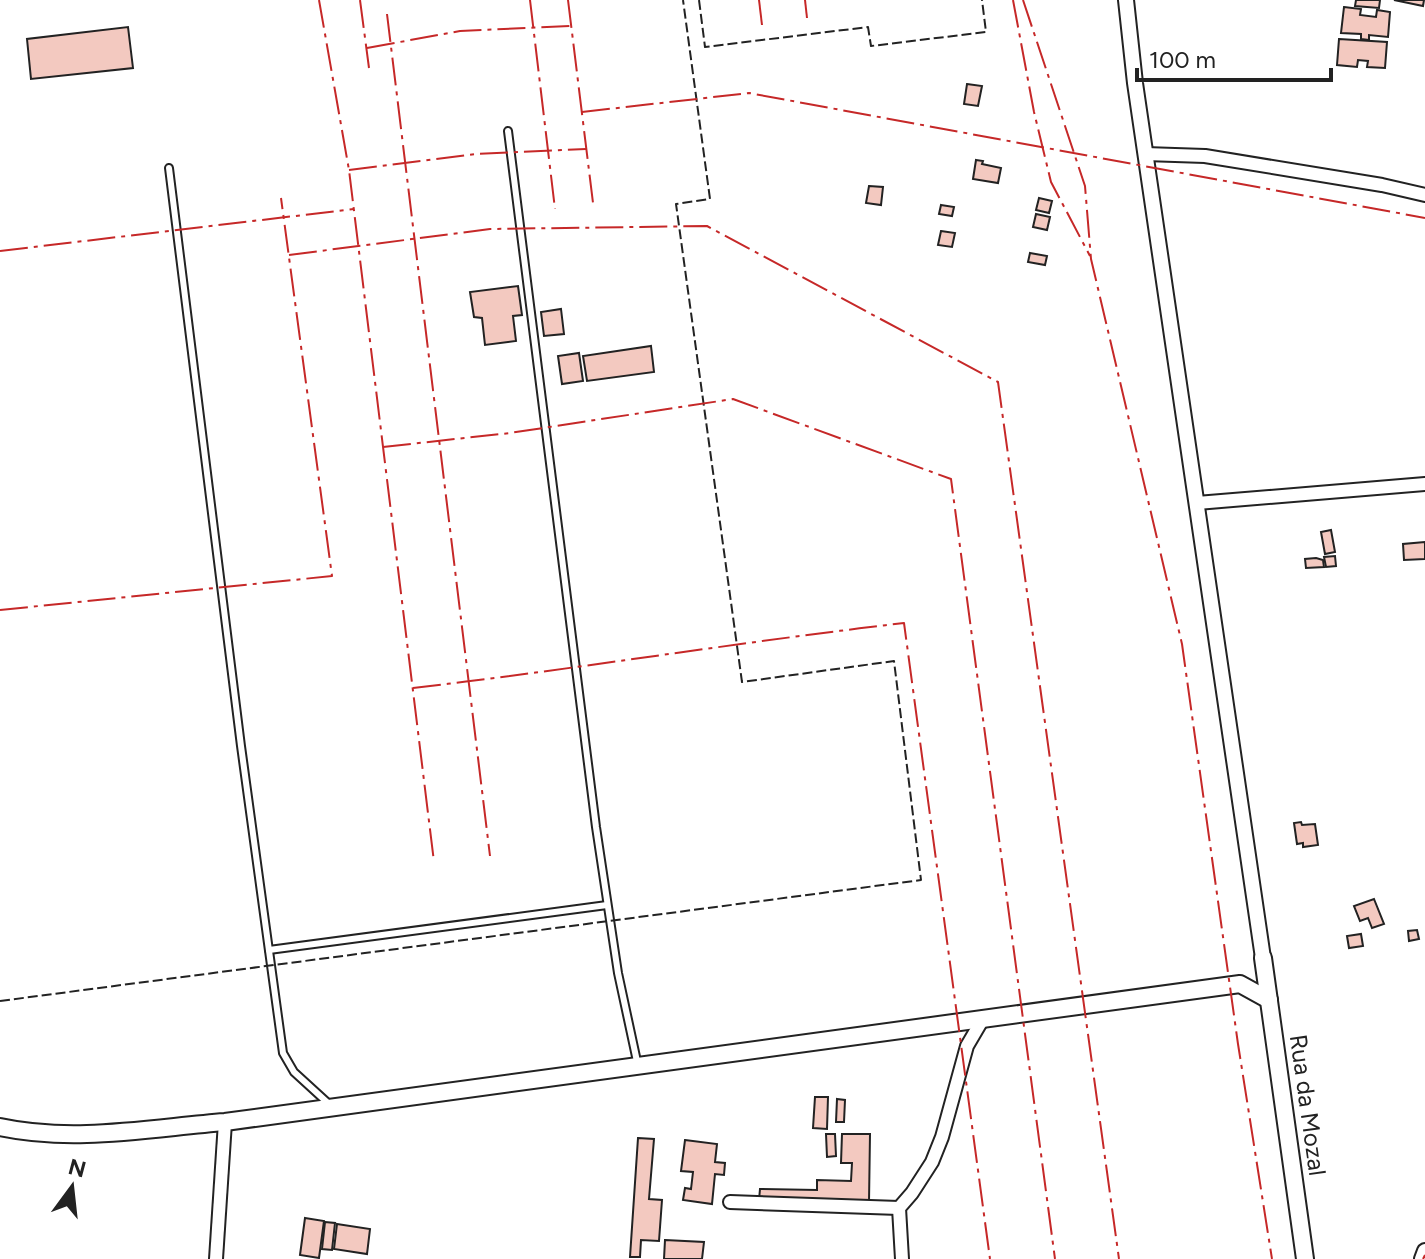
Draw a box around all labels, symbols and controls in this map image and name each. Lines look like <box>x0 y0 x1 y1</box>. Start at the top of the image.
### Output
scale bar <box>1137 32 1331 82</box>
text: 100 m <box>1149 45 1216 74</box>
street label: Rua da Mozal <box>1284 1033 1332 1177</box>
north arrow <box>32 1147 112 1227</box>
text: N <box>65 1153 89 1183</box>

